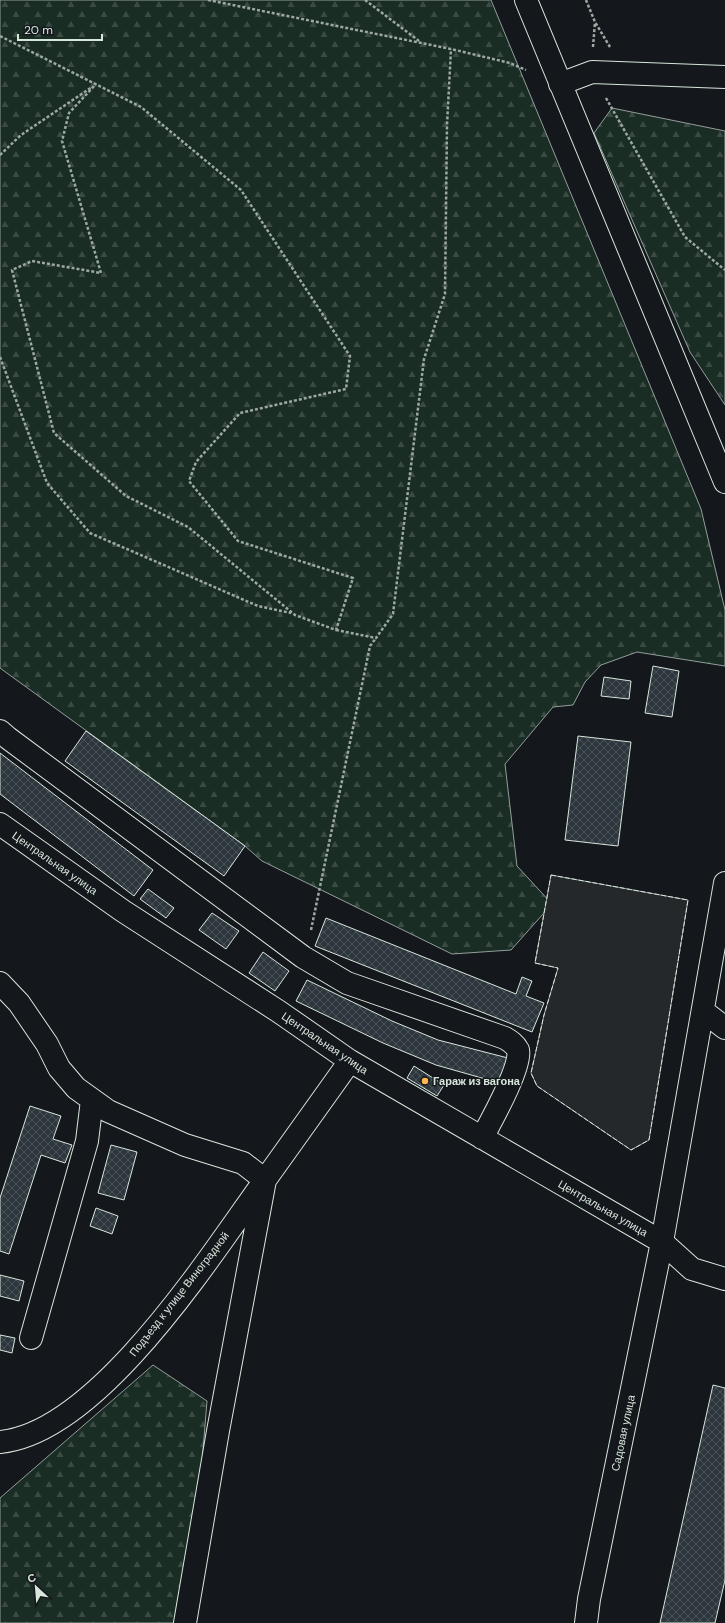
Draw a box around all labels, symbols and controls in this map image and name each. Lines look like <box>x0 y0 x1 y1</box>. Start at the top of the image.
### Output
scale bar <box>18 16 102 42</box>
text: 20 m <box>24 22 53 38</box>
street label: Центральная улица <box>10 828 101 898</box>
street label: Центральная улица <box>279 1009 372 1078</box>
place label: Гараж из вагона <box>433 1074 521 1088</box>
marker: Гараж из вагона <box>420 1076 430 1086</box>
street label: Центральная улица <box>556 1177 651 1240</box>
street label: Подъезд к улице Виноградной <box>126 1229 232 1359</box>
street label: Садовая улица <box>608 1393 638 1472</box>
north arrow <box>16 1567 56 1607</box>
text: С <box>25 1570 38 1586</box>

